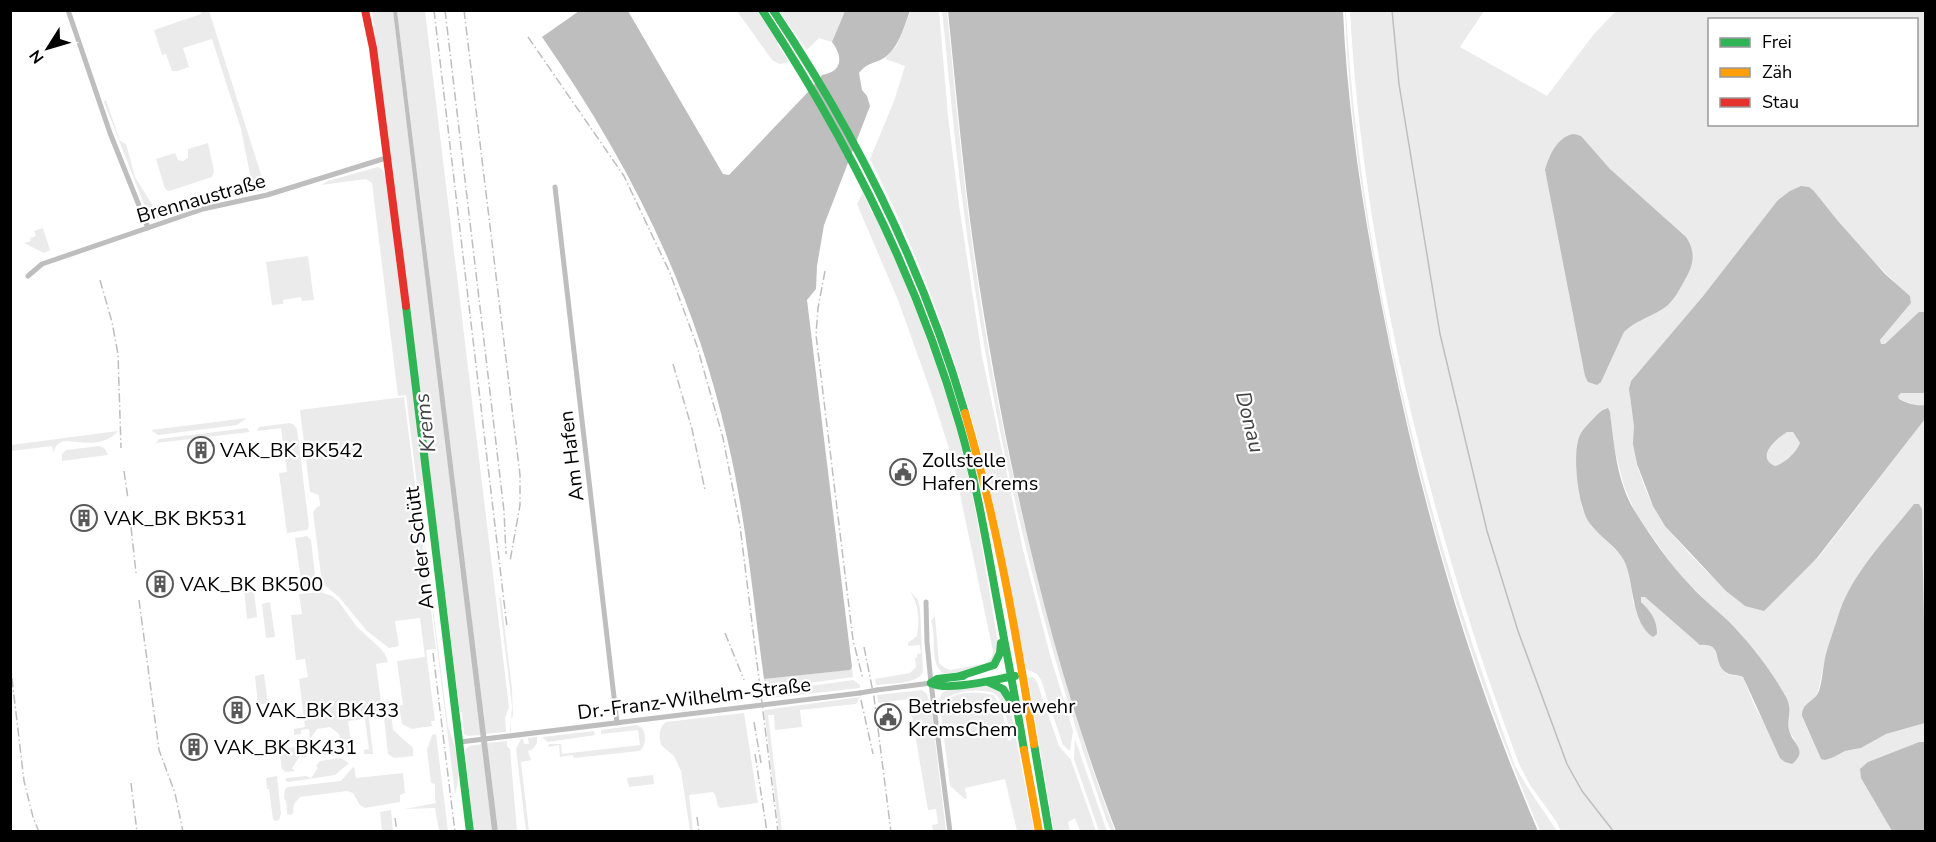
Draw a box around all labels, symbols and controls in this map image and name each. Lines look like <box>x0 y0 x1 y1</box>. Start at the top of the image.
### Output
north arrow <box>18 18 78 78</box>
legend <box>1708 18 1918 126</box>
text: Frei <box>1762 30 1792 54</box>
text: N <box>24 45 49 68</box>
text: Zäh <box>1762 60 1792 84</box>
text: Stau <box>1762 90 1799 114</box>
street label: Brennaustraße <box>134 167 269 230</box>
water label: Donau <box>1229 388 1271 456</box>
water label: Krems <box>407 392 443 454</box>
street label: Am Hafen <box>553 409 590 503</box>
building icon: VAK_BK BK542 <box>186 435 216 465</box>
place label: VAK_BK BK542 <box>219 437 363 464</box>
place label: Zollstelle Hafen Krems <box>922 447 1038 497</box>
public building icon: Zollstelle Hafen Krems <box>888 457 918 487</box>
street label: An der Schütt <box>398 484 440 611</box>
building icon: VAK_BK BK531 <box>69 503 99 533</box>
place label: VAK_BK BK531 <box>103 505 247 532</box>
building icon: VAK_BK BK500 <box>145 569 175 599</box>
place label: VAK_BK BK500 <box>179 571 323 598</box>
street label: Dr.-Franz-Wilhelm-Straße <box>576 671 812 726</box>
place label: Betriebsfeuerwehr KremsChem <box>908 693 1075 743</box>
building icon: VAK_BK BK433 <box>222 695 252 725</box>
place label: VAK_BK BK433 <box>255 697 399 724</box>
public building icon: Betriebsfeuerwehr KremsChem <box>873 702 903 732</box>
building icon: VAK_BK BK431 <box>179 732 209 762</box>
place label: VAK_BK BK431 <box>213 734 357 761</box>

